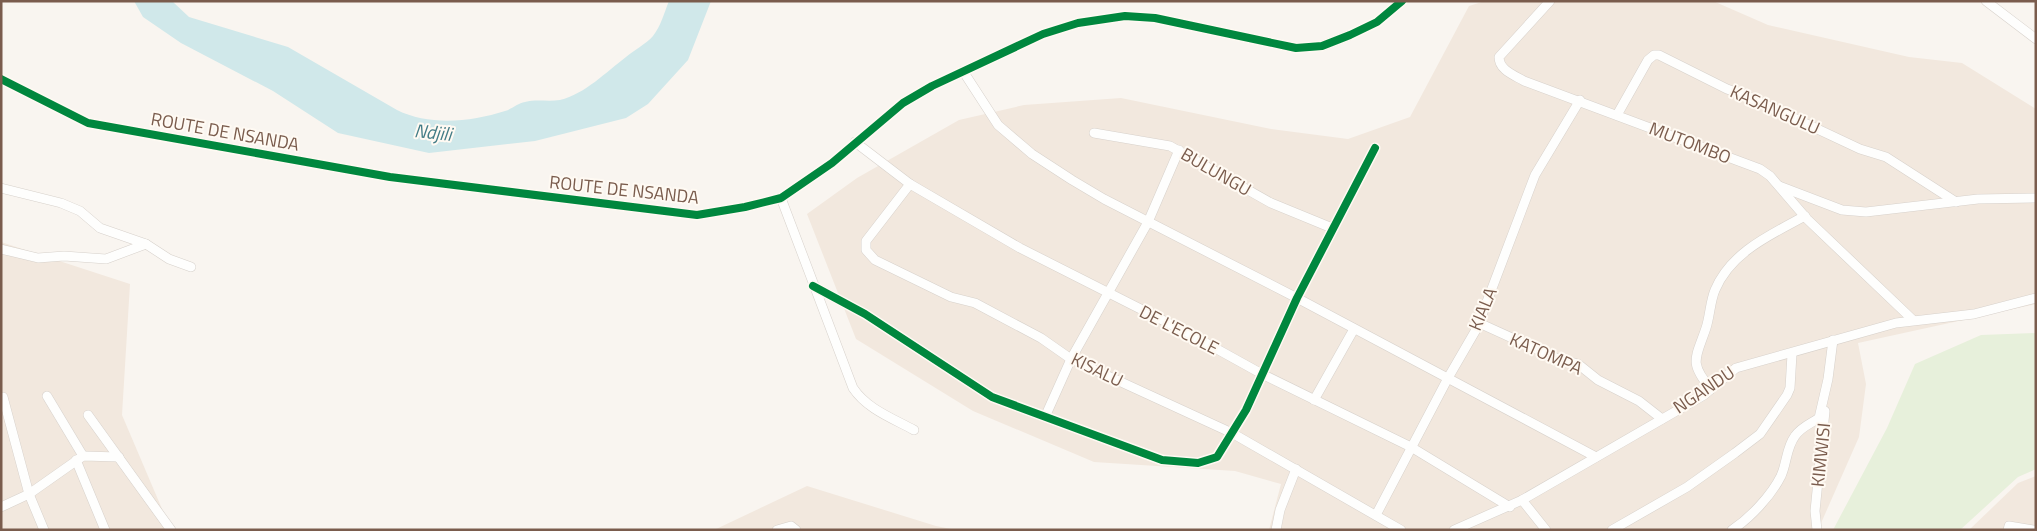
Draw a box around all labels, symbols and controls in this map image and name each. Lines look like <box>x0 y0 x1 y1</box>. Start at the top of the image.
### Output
street label: KASANGULU <box>1726 78 1825 141</box>
street label: ROUTE DE NSANDA <box>149 105 302 158</box>
water label: Ndjili <box>413 115 455 148</box>
street label: MUTOMBO <box>1645 115 1735 171</box>
street label: BULUNGU <box>1176 140 1257 203</box>
street label: ROUTE DE NSANDA <box>548 168 700 211</box>
street label: KIALA <box>1461 283 1504 335</box>
street label: DE L'ECOLE <box>1135 298 1224 361</box>
street label: KATOMPA <box>1506 326 1587 382</box>
street label: KISALU <box>1067 345 1128 394</box>
street label: NGANDU <box>1667 359 1740 420</box>
street label: KIMWISI <box>1804 422 1837 488</box>

